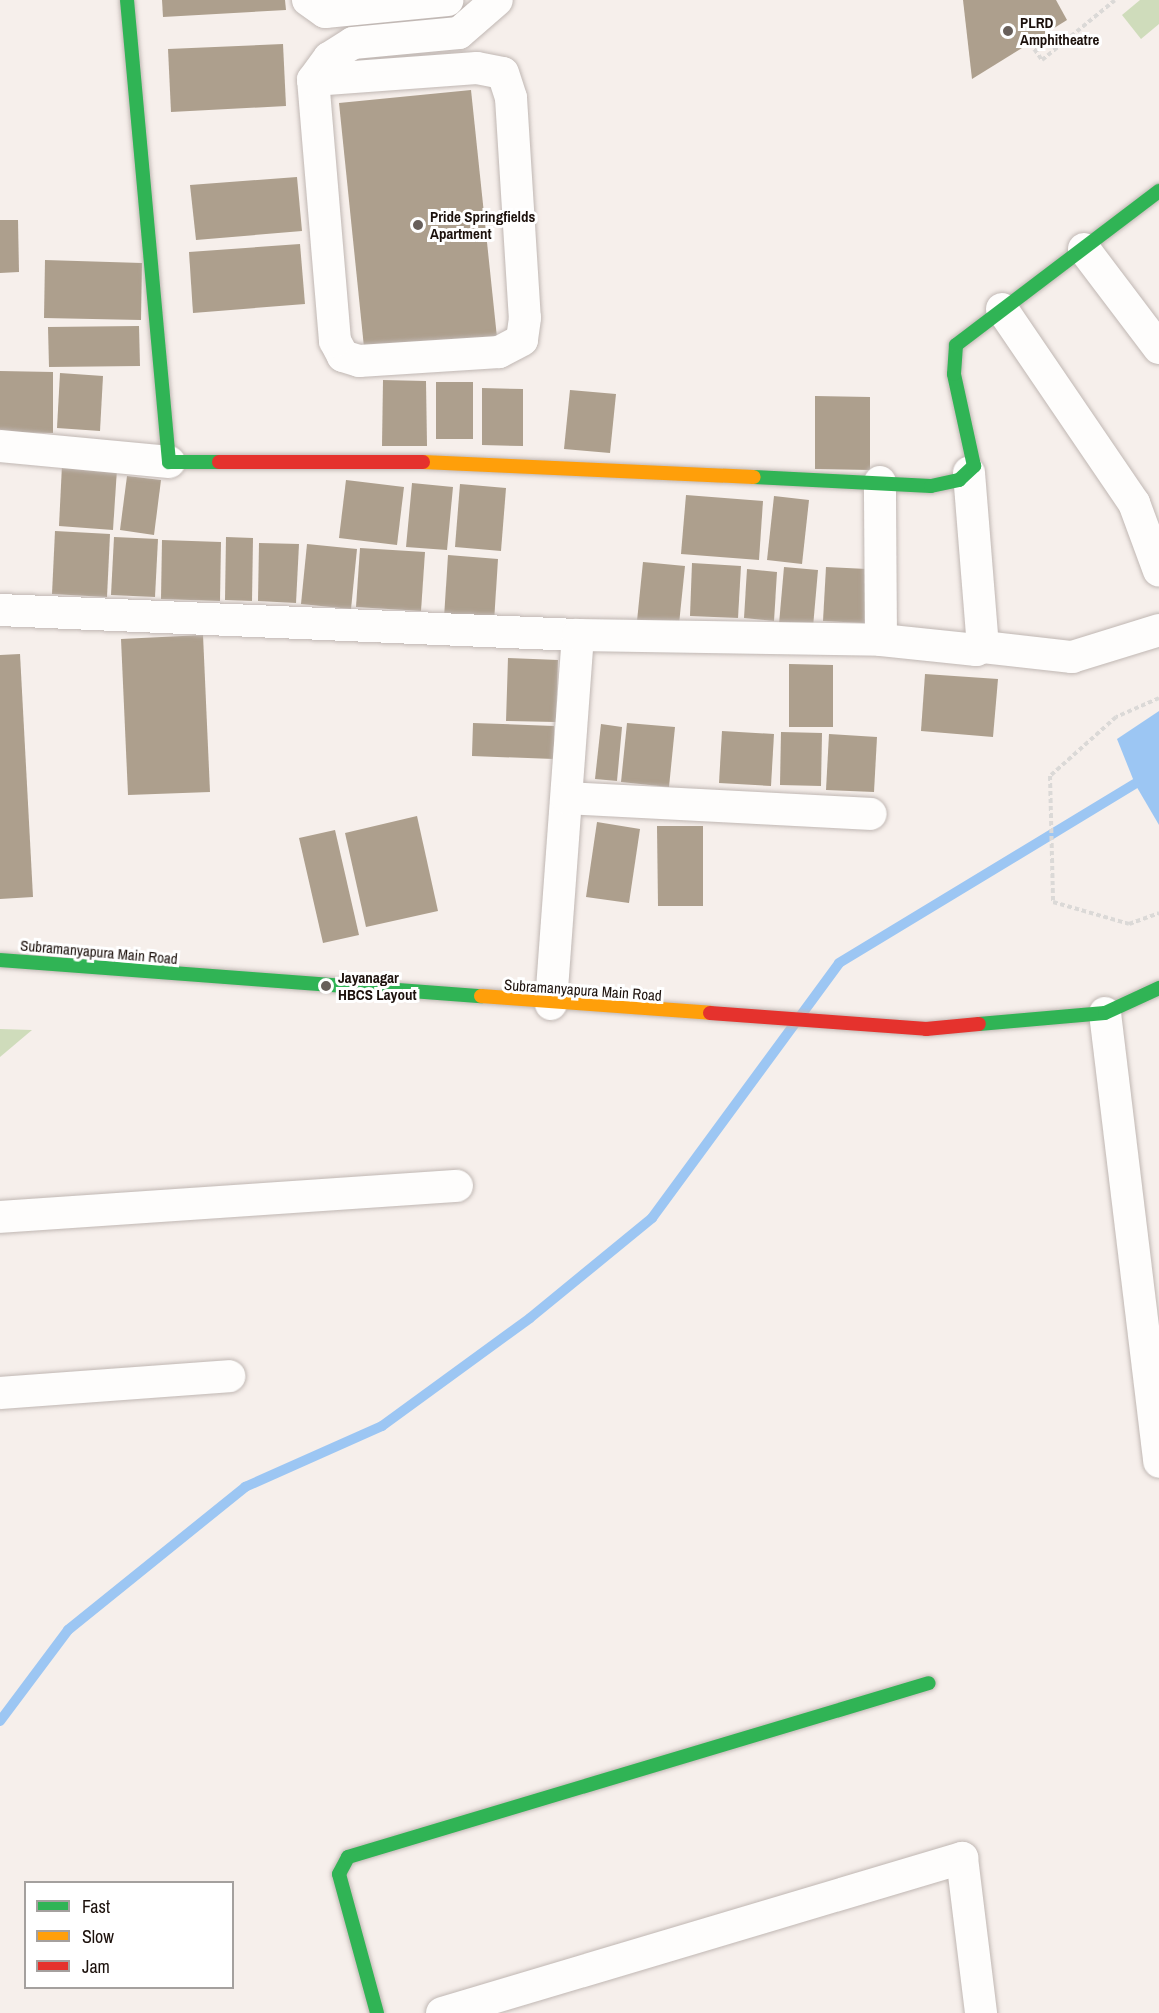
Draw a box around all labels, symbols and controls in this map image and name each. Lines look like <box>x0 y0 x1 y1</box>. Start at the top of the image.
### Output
place label: PLRD Amphitheatre <box>1020 13 1099 48</box>
marker: PLRD Amphitheatre <box>1001 24 1015 38</box>
place label: Pride Springfields Apartment <box>430 207 535 242</box>
marker: Pride Springfields Apartment <box>411 218 425 232</box>
street label: Subramanyapura Main Road <box>20 936 178 968</box>
place label: Jayanagar HBCS Layout <box>338 968 417 1003</box>
street label: Subramanyapura Main Road <box>504 976 662 1004</box>
marker: Jayanagar HBCS Layout <box>319 979 333 993</box>
legend <box>24 1881 234 1989</box>
text: Fast <box>82 1894 110 1919</box>
text: Slow <box>82 1924 114 1949</box>
text: Jam <box>82 1954 110 1979</box>

